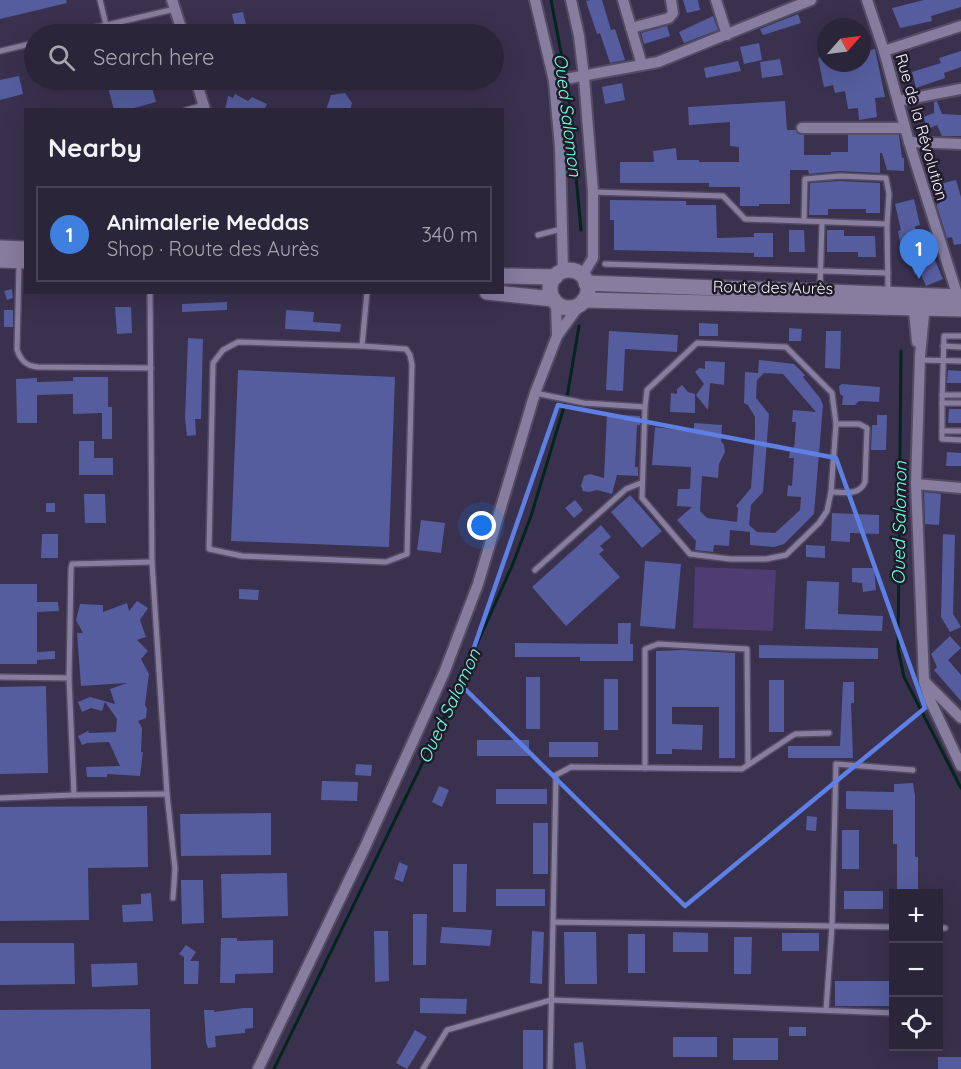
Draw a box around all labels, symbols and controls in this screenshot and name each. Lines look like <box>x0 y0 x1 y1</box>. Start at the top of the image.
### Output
north arrow <box>817 18 871 72</box>
search box <box>24 24 504 90</box>
icon: search <box>45 41 78 74</box>
text: Search here <box>93 43 214 71</box>
street label: Rue de la Révolution <box>891 51 953 203</box>
water label: Oued Salomon <box>549 52 587 178</box>
text: Nearby <box>48 131 142 164</box>
text: Animalerie Meddas <box>107 208 309 236</box>
text: 1 <box>66 222 73 247</box>
text: 340 m <box>421 222 478 247</box>
pin: 1 <box>900 230 938 279</box>
text: Shop · Route des Aurès <box>107 236 319 261</box>
street label: Route des Aurès <box>713 276 833 298</box>
water label: Oued Salomon <box>886 460 912 585</box>
your location <box>467 511 496 540</box>
water label: Oued Salomon <box>412 645 486 767</box>
map controls <box>889 889 943 1051</box>
button: + <box>889 889 943 943</box>
button: − <box>889 943 943 997</box>
button: locate <box>889 997 943 1051</box>

